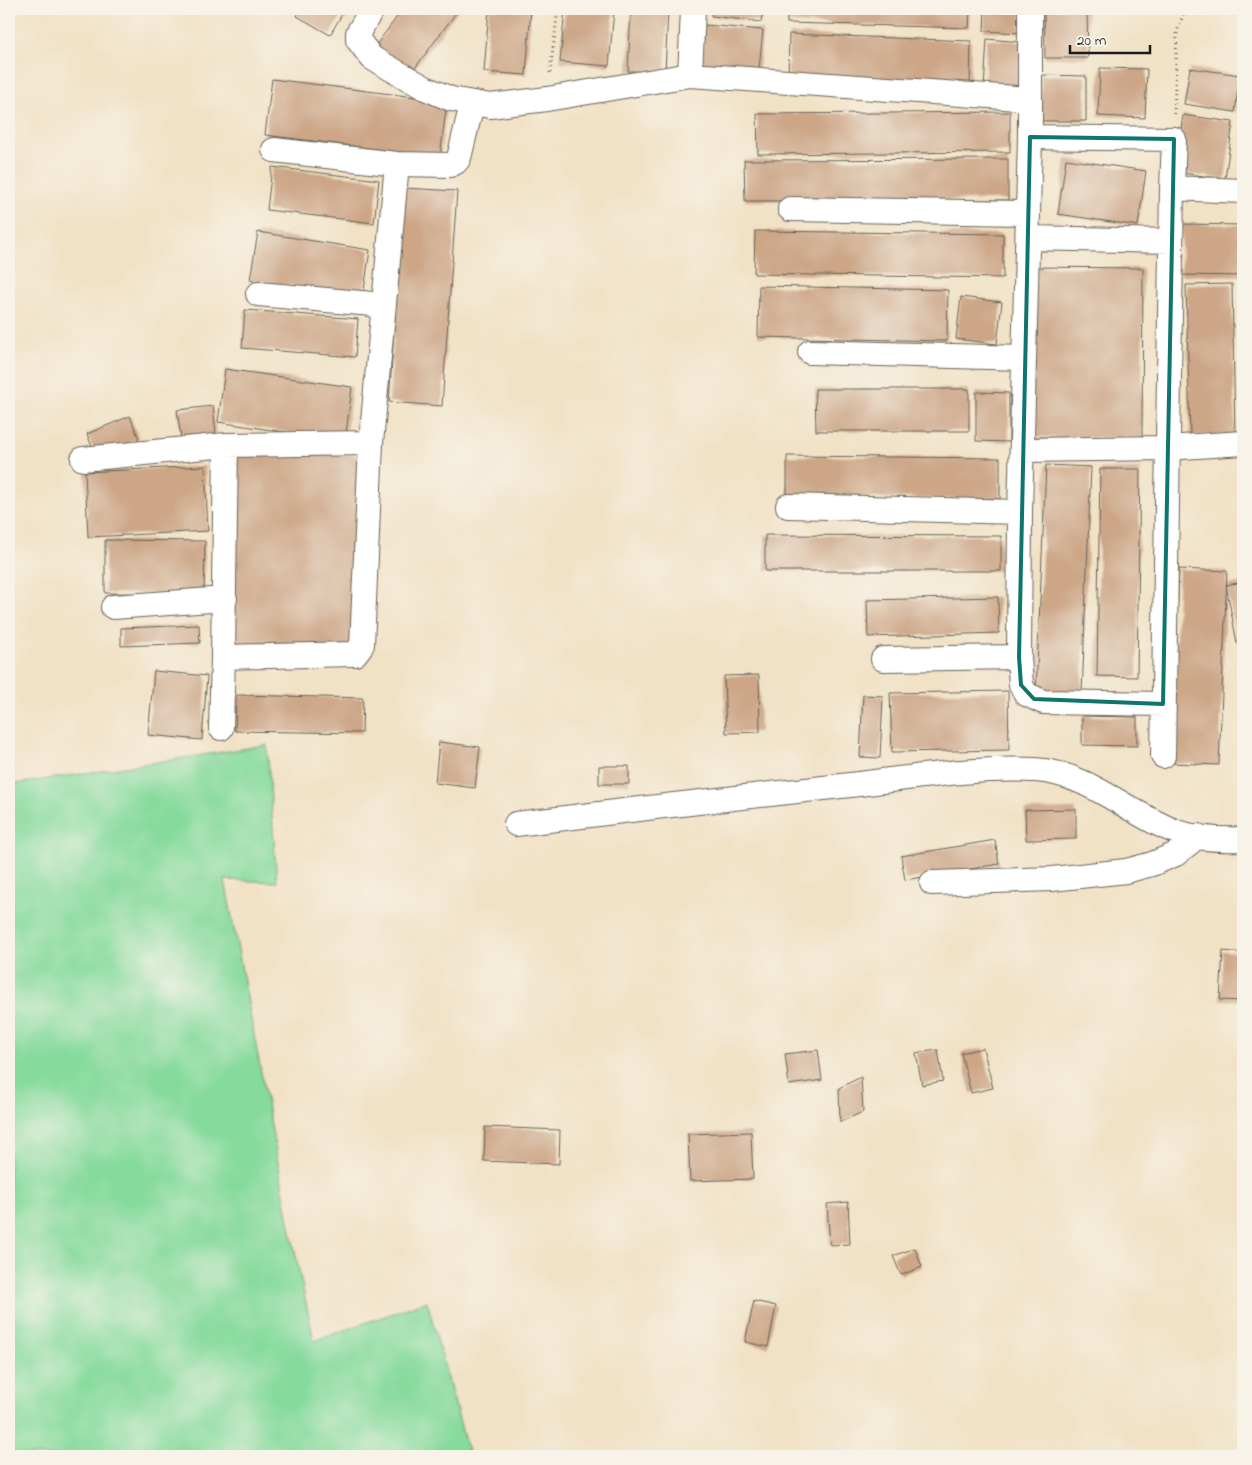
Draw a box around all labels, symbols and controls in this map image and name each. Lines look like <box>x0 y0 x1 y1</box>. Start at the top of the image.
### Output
scale bar <box>1070 22 1150 54</box>
text: 20 m <box>1077 30 1107 52</box>

